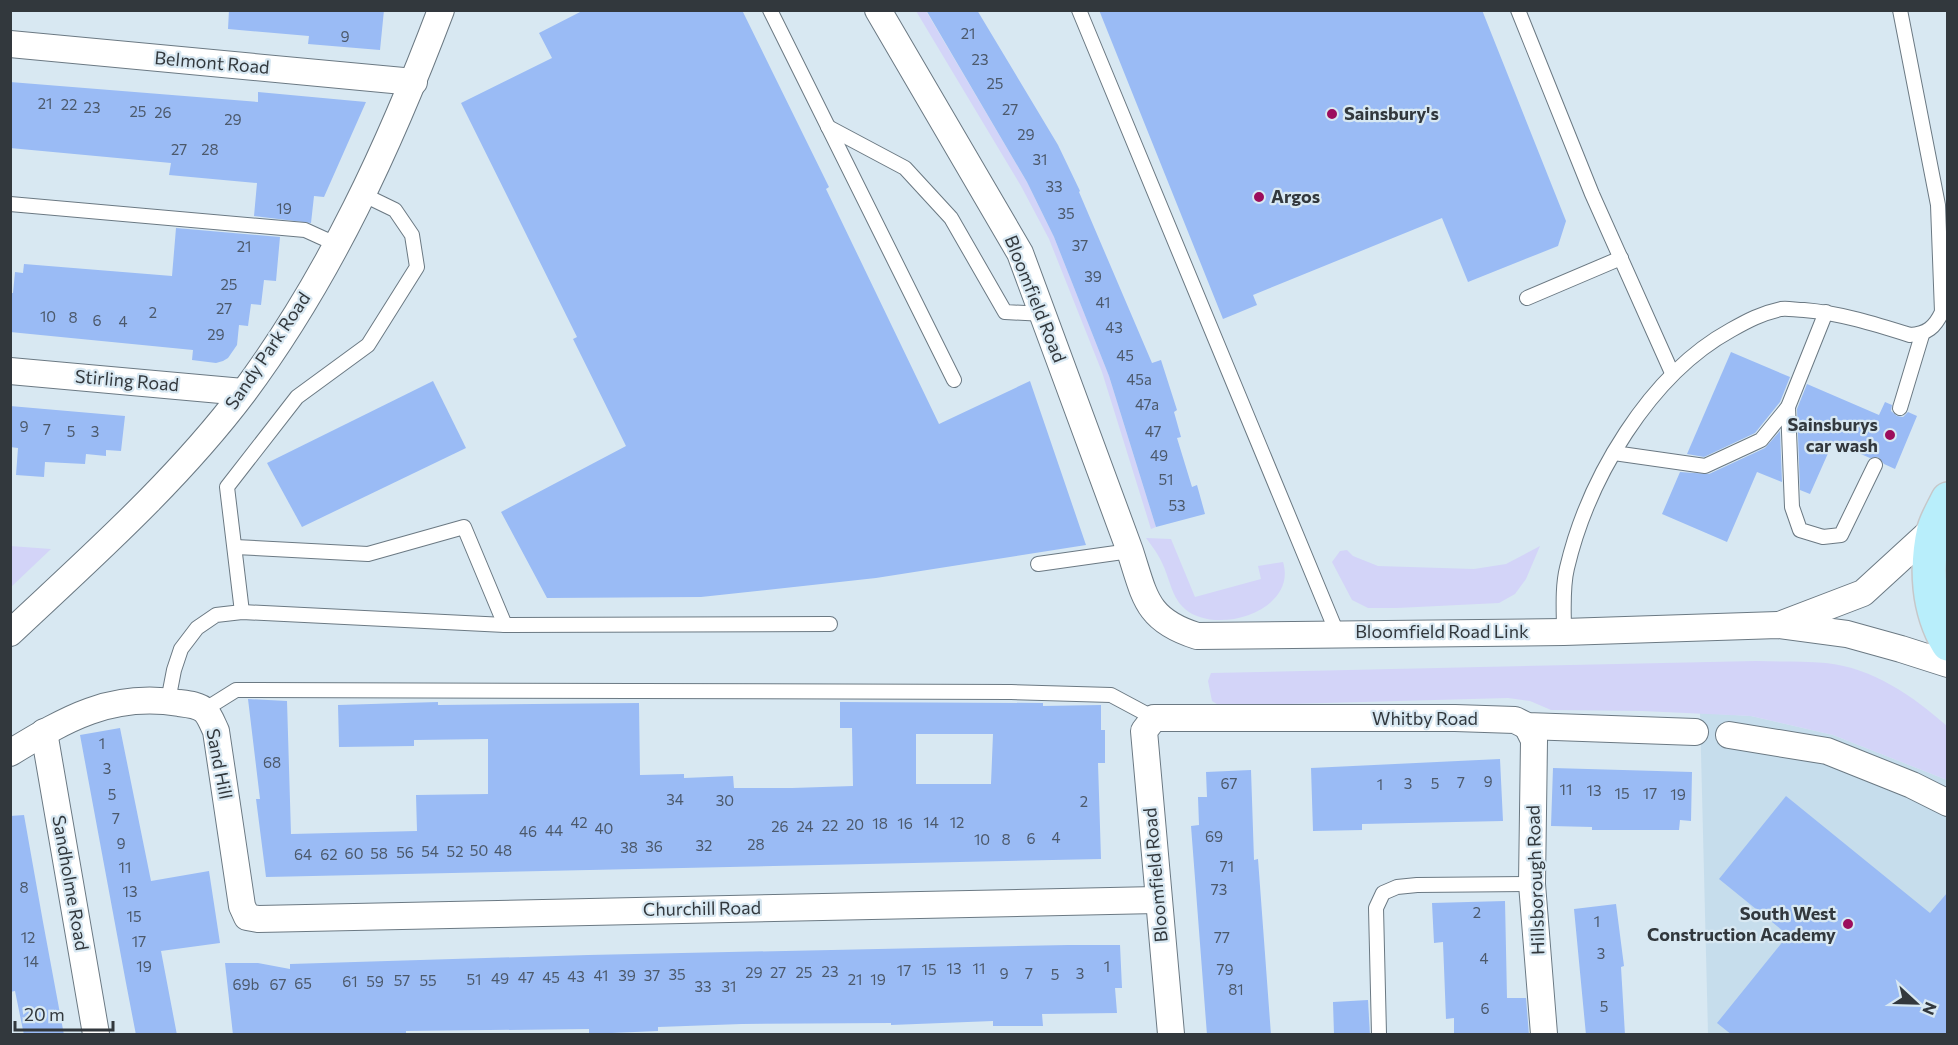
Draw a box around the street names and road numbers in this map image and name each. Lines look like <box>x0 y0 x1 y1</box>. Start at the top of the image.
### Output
street label: Belmont Road <box>154 46 270 78</box>
street label: Bloomfield Road <box>1000 232 1071 365</box>
street label: Sandy Park Road <box>220 288 314 413</box>
street label: Stirling Road <box>74 364 180 396</box>
street label: Bloomfield Road Link <box>1355 620 1529 642</box>
street label: Whitby Road <box>1372 707 1478 729</box>
street label: Sand Hill <box>202 727 238 801</box>
street label: Hillsborough Road <box>1521 805 1549 955</box>
street label: Bloomfield Road <box>1138 807 1172 943</box>
street label: Sandholme Road <box>48 813 94 952</box>
street label: Churchill Road <box>643 896 761 920</box>

